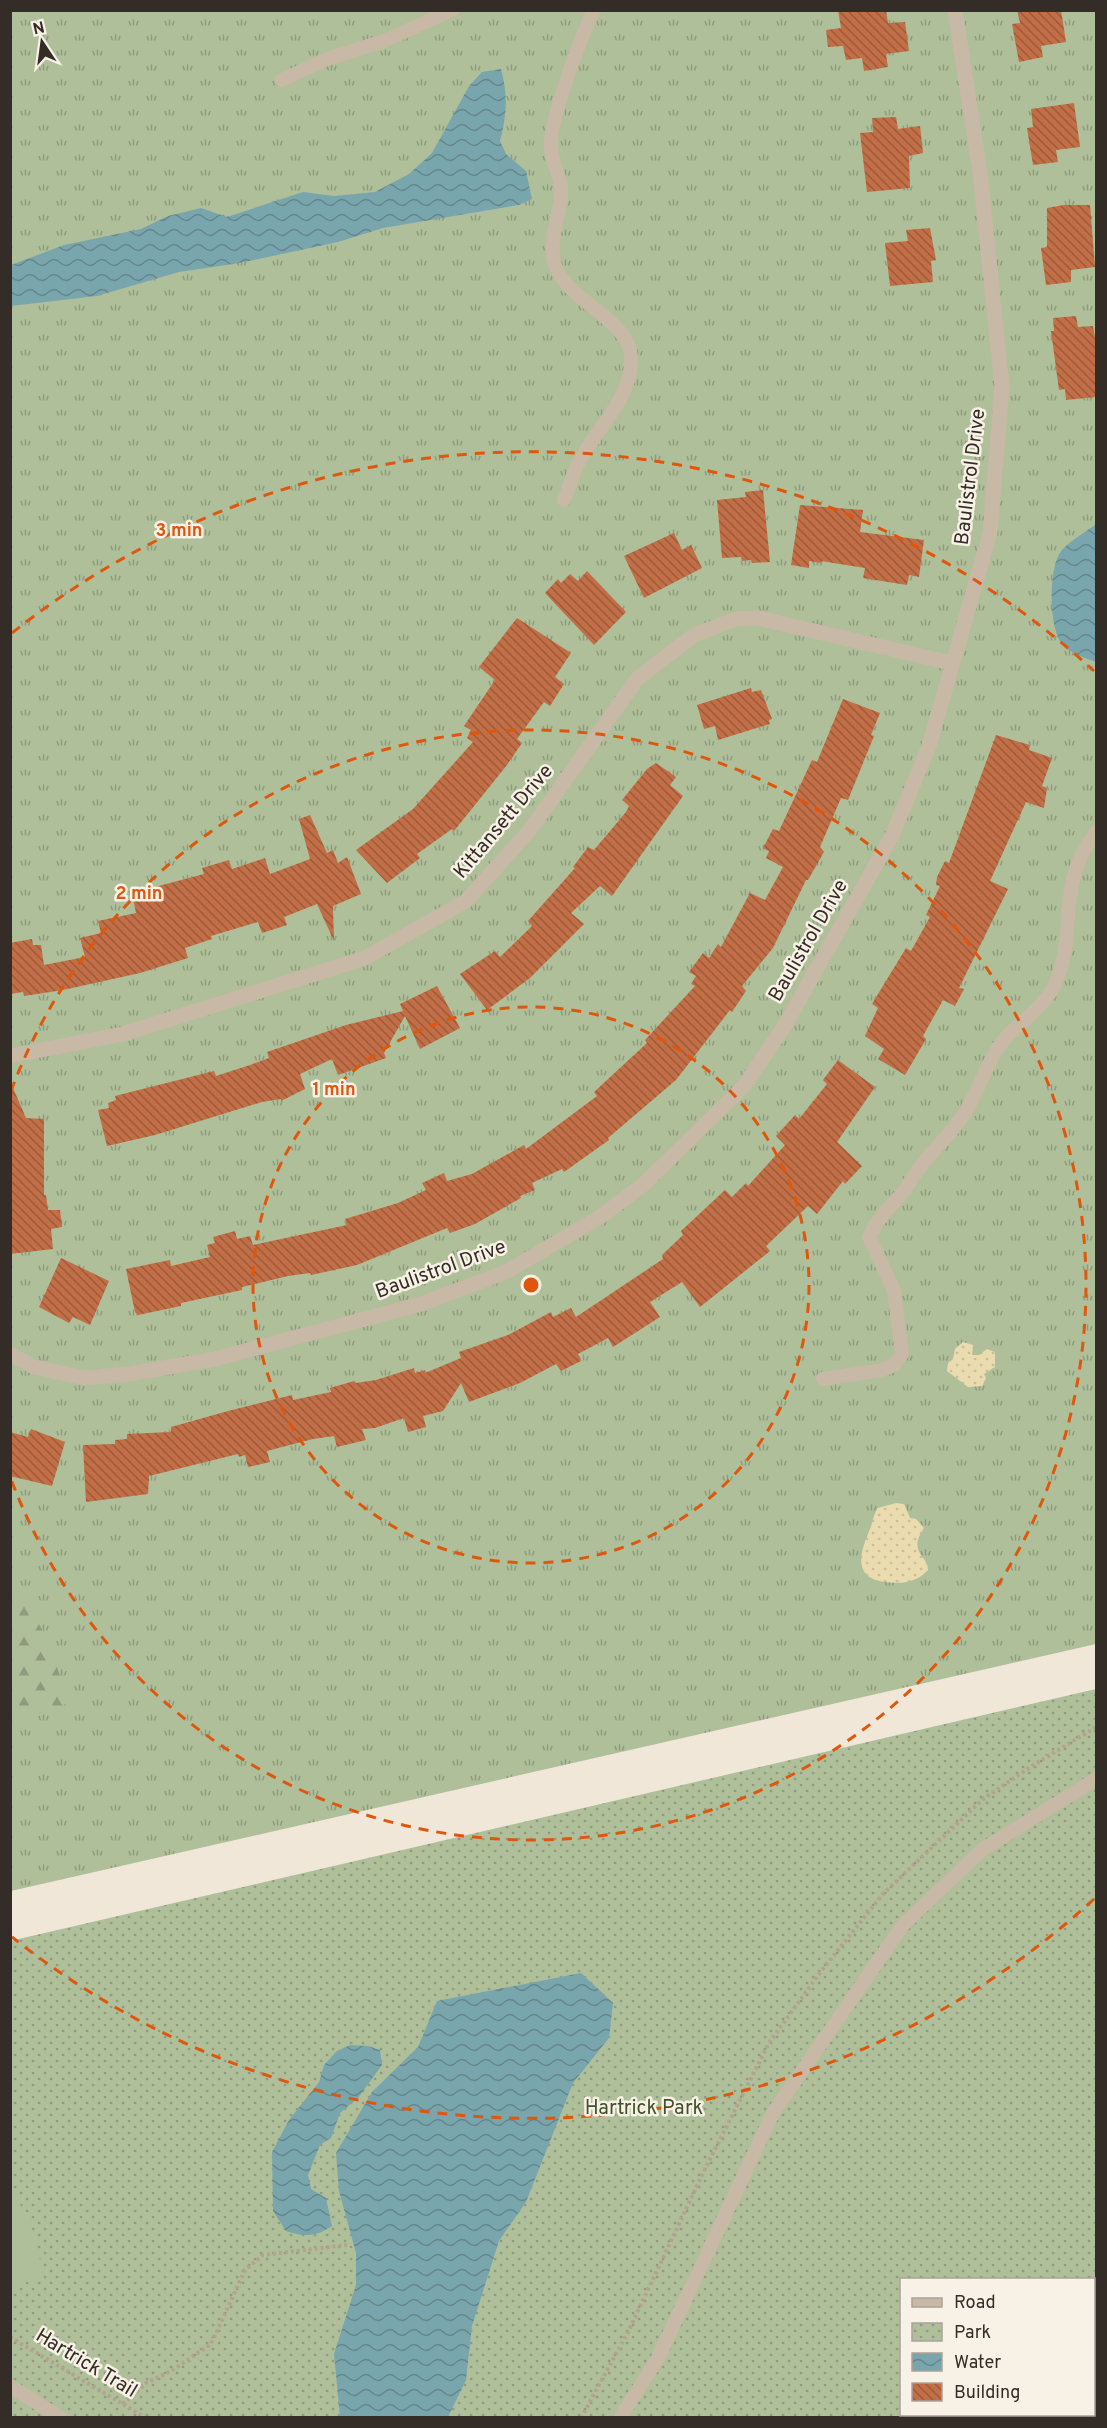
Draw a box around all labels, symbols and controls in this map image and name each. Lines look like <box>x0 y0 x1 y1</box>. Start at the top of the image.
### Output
north arrow <box>12 12 72 72</box>
text: N <box>31 18 47 40</box>
street label: Baulistrol Drive <box>950 407 992 547</box>
text: 3 min <box>156 520 202 543</box>
street label: Kittansett Drive <box>449 759 559 885</box>
street label: Baulistrol Drive <box>763 875 855 1007</box>
text: 2 min <box>115 883 163 906</box>
text: 1 min <box>312 1079 356 1102</box>
street label: Baulistrol Drive <box>372 1234 510 1306</box>
centre of rings <box>521 1275 541 1295</box>
park label: Hartrick Park <box>585 2096 703 2122</box>
legend <box>900 2278 1095 2416</box>
text: Road <box>954 2292 996 2315</box>
text: Park <box>954 2322 991 2345</box>
street label: Hartrick Trail <box>30 2323 142 2405</box>
text: Water <box>954 2352 1001 2375</box>
text: Building <box>954 2382 1020 2405</box>

